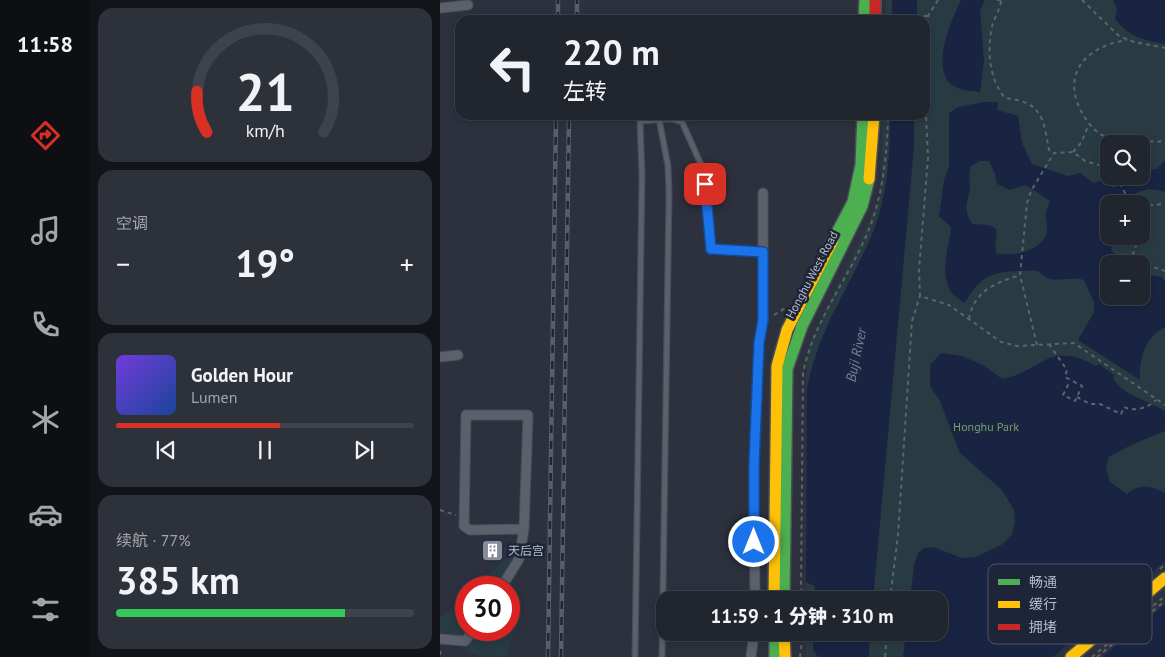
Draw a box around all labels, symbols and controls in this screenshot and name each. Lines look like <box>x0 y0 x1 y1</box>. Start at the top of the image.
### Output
text: 220 m <box>563 29 660 75</box>
text: 11:58 <box>17 30 73 58</box>
icon: left <box>480 35 545 100</box>
text: 21 <box>236 58 294 125</box>
text: 左转 <box>563 77 607 105</box>
icon: directions <box>28 118 63 153</box>
text: km/h <box>245 119 285 142</box>
map controls <box>1100 135 1150 305</box>
button: search <box>1100 135 1150 185</box>
pin <box>684 163 726 205</box>
icon: arrive <box>691 170 719 198</box>
button: + <box>1100 195 1150 245</box>
icon: music <box>28 213 63 248</box>
text: 空调 <box>116 213 148 233</box>
street label: Honghu West Road <box>782 229 841 321</box>
text: 19° <box>235 238 295 287</box>
text: − <box>116 245 130 282</box>
text: + <box>400 245 414 282</box>
button: − <box>1100 255 1150 305</box>
icon: phone <box>28 307 63 342</box>
water label: Buji River <box>842 325 871 383</box>
text: Golden Hour <box>191 363 293 387</box>
text: Lumen <box>191 387 237 407</box>
icon: climate <box>28 402 63 437</box>
park label: Honghu Park <box>953 419 1019 434</box>
icon: previous <box>152 436 180 464</box>
icon: pause <box>251 436 279 464</box>
icon: next <box>350 436 378 464</box>
icon: car <box>28 497 63 532</box>
position arrow <box>727 515 779 567</box>
text: 续航 · 77% <box>116 530 191 550</box>
building icon: 天后宫 <box>480 539 504 563</box>
place label: 天后宫 <box>508 543 544 558</box>
text: 385 km <box>116 555 240 604</box>
legend <box>988 564 1152 644</box>
text: 畅通 <box>1029 573 1057 591</box>
speed limit sign: 30 <box>455 576 520 641</box>
icon: filters <box>28 592 63 627</box>
text: 缓行 <box>1029 595 1057 613</box>
text: 11:59 · 1 分钟 · 310 m <box>710 604 894 628</box>
text: 拥堵 <box>1029 618 1057 636</box>

